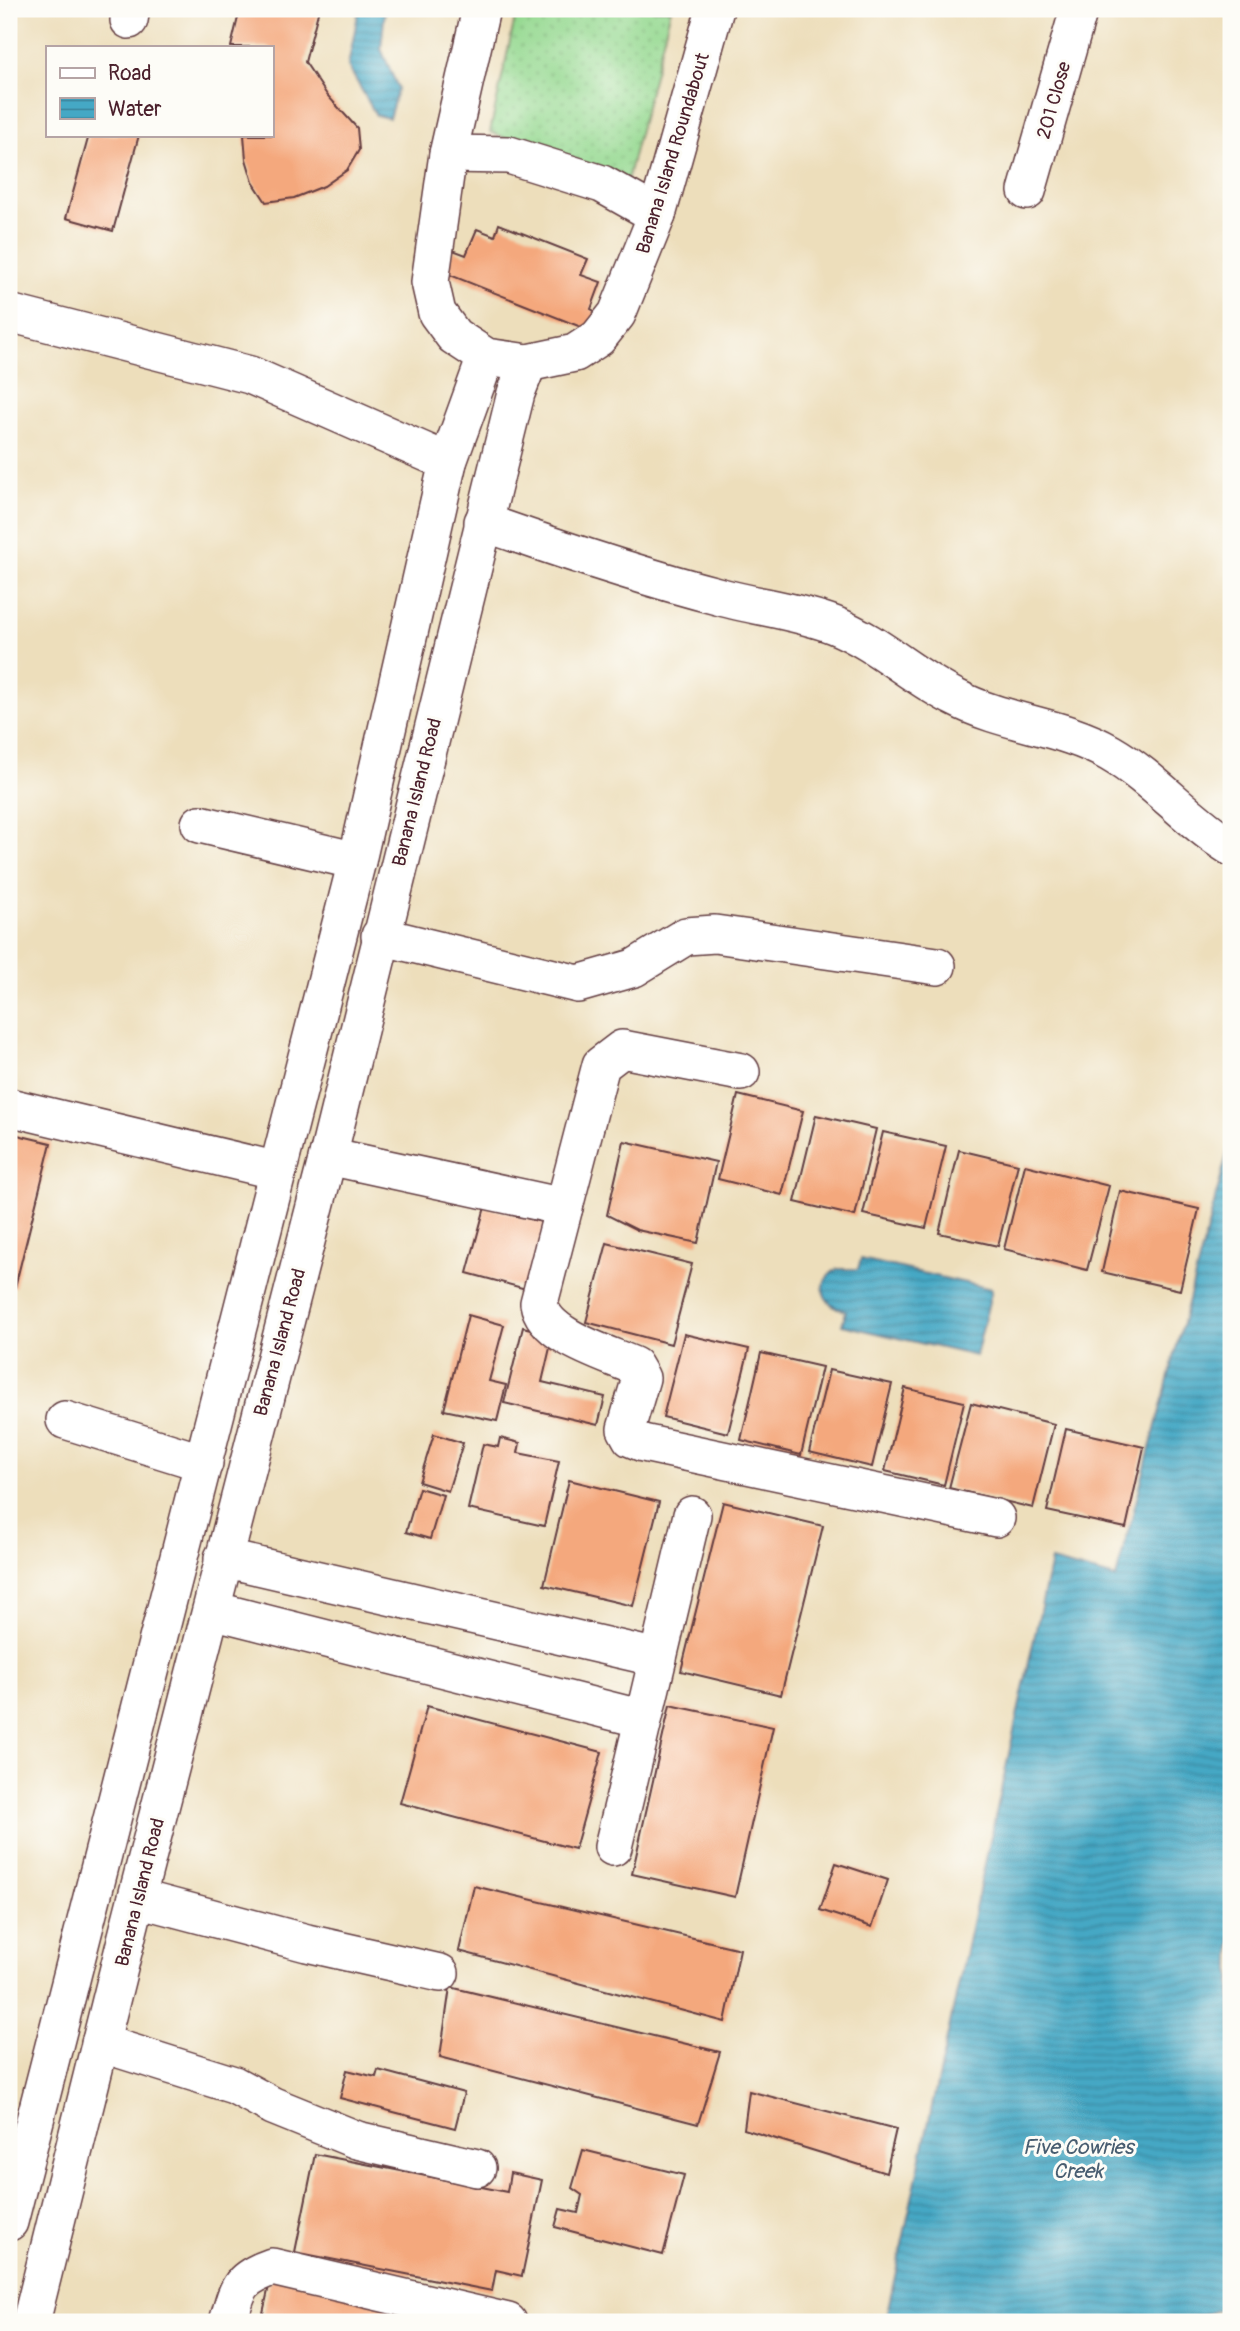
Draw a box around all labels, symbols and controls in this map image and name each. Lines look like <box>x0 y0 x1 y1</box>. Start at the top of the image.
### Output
legend <box>46 46 273 136</box>
street label: Banana Island Roundabout <box>631 50 715 257</box>
street label: 201 Close <box>1031 58 1077 142</box>
text: Road <box>108 60 152 87</box>
text: Water <box>108 96 162 123</box>
street label: Banana Island Road <box>387 716 447 869</box>
street label: Banana Island Road <box>249 1266 311 1419</box>
street label: Banana Island Road <box>110 1816 170 1969</box>
water label: Five Cowries Creek <box>1023 2134 1136 2185</box>

